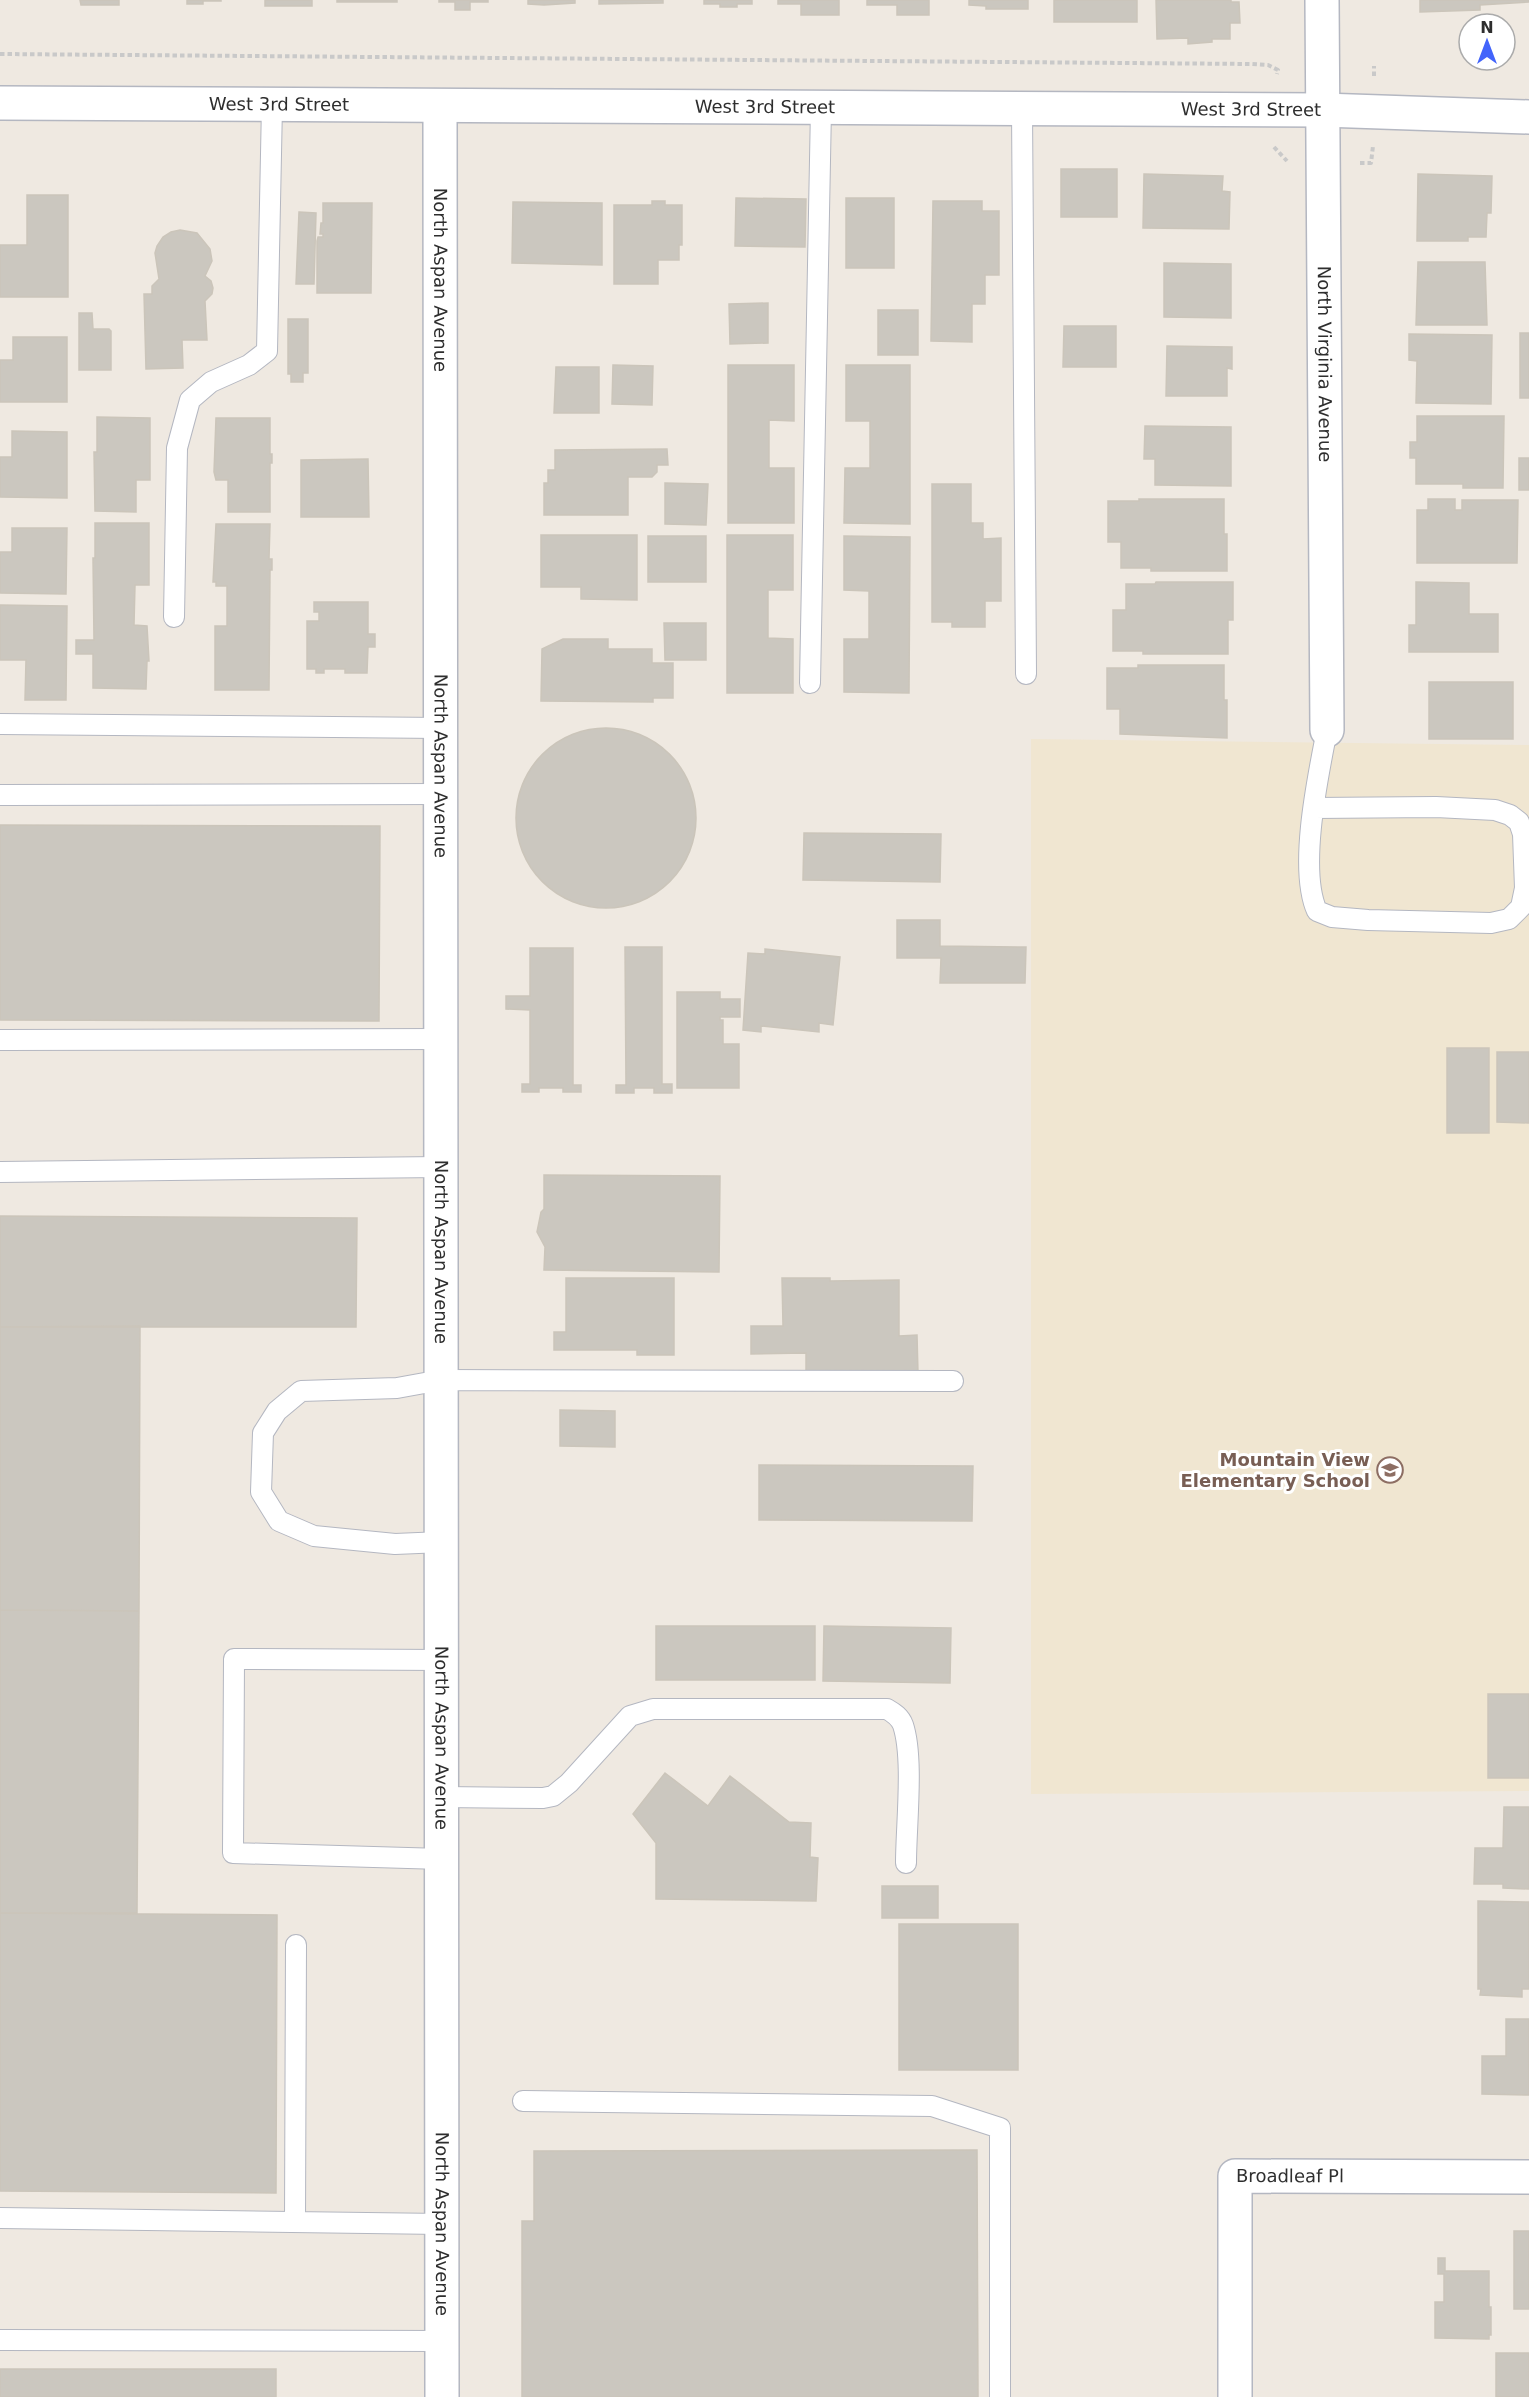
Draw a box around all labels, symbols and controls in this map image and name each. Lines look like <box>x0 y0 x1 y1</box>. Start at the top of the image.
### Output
north arrow <box>1457 12 1517 72</box>
text: N <box>1480 18 1494 37</box>
street label: West 3rd Street <box>209 93 349 115</box>
street label: West 3rd Street <box>695 96 835 117</box>
street label: West 3rd Street <box>1181 98 1321 120</box>
street label: North Aspan Avenue <box>430 188 451 372</box>
street label: North Virginia Avenue <box>1314 266 1336 462</box>
street label: North Aspan Avenue <box>430 674 452 858</box>
street label: North Aspan Avenue <box>431 1160 452 1344</box>
place label: Mountain View Elementary School <box>1181 1449 1370 1491</box>
school or university icon: Mountain View Elementary School <box>1375 1455 1405 1485</box>
street label: North Aspan Avenue <box>431 1646 453 1830</box>
street label: North Aspan Avenue <box>432 2132 453 2316</box>
street label: Broadleaf Pl <box>1236 2165 1344 2186</box>

